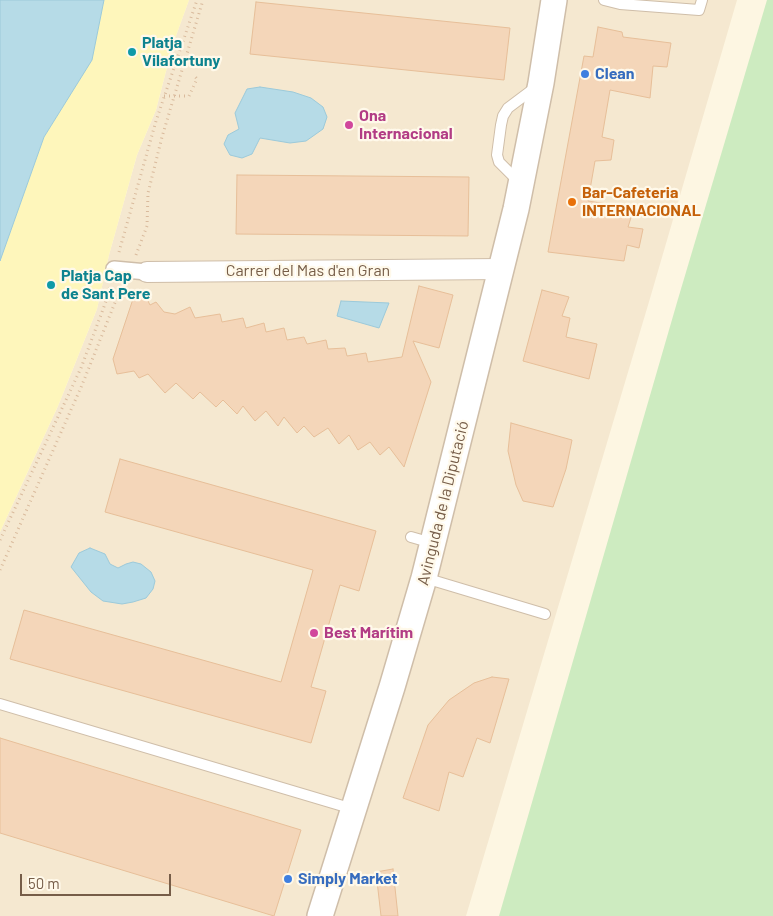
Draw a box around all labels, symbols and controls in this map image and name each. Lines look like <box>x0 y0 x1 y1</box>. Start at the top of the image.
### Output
place label: Platja Vilafortuny <box>142 33 220 71</box>
marker: Platja Vilafortuny <box>126 46 138 58</box>
place label: Clean <box>595 64 634 84</box>
marker: Clean <box>579 68 591 80</box>
place label: Ona Internacional <box>359 106 453 144</box>
marker: Ona Internacional <box>343 119 355 131</box>
place label: Bar-Cafeteria INTERNACIONAL <box>582 183 701 221</box>
marker: Bar-Cafeteria INTERNACIONAL <box>566 196 578 208</box>
street label: Carrer del Mas d'en Gran <box>226 261 390 281</box>
place label: Platja Cap de Sant Pere <box>61 266 150 304</box>
marker: Platja Cap de Sant Pere <box>45 279 57 291</box>
street label: Avinguda de la Diputació <box>413 419 473 587</box>
place label: Best Marítim <box>324 623 413 643</box>
marker: Best Marítim <box>308 627 320 639</box>
scale bar <box>22 864 174 896</box>
place label: Simply Market <box>298 869 398 889</box>
marker: Simply Market <box>282 873 294 885</box>
text: 50 m <box>28 874 60 892</box>

